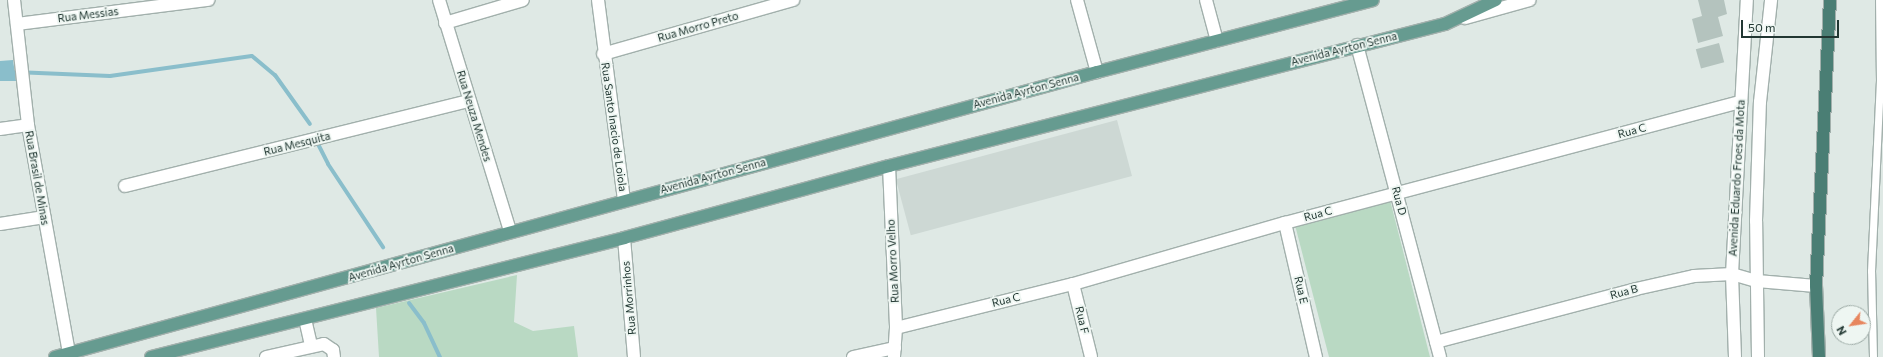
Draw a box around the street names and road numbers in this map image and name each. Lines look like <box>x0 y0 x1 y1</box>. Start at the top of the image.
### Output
street label: Rua Messias <box>57 5 119 25</box>
street label: Rua Morro Preto <box>656 9 740 45</box>
street label: Avenida Ayrton Senna <box>1290 29 1398 69</box>
street label: Rua Santo Inacio de Loiola <box>598 62 630 192</box>
street label: Rua Neuza Mendes <box>454 69 494 163</box>
street label: Avenida Ayrton Senna <box>972 71 1080 111</box>
street label: Avenida Eduardo Froes da Mota <box>1726 99 1748 257</box>
street label: Rua C <box>1616 121 1648 141</box>
street label: Rua Mesquita <box>262 129 332 159</box>
street label: Rua Brasil de Minas <box>22 130 52 226</box>
street label: Avenida Ayrton Senna <box>659 156 767 196</box>
street label: Rua D <box>1389 185 1409 217</box>
street label: Rua C <box>1302 204 1334 224</box>
street label: Rua Morro Velho <box>884 219 902 303</box>
street label: Avenida Ayrton Senna <box>347 242 455 284</box>
street label: Rua Morrinhos <box>619 261 639 335</box>
street label: Rua E <box>1291 275 1311 305</box>
street label: Rua B <box>1609 282 1639 302</box>
street label: Rua C <box>990 290 1022 310</box>
street label: Rua F <box>1072 305 1092 335</box>

